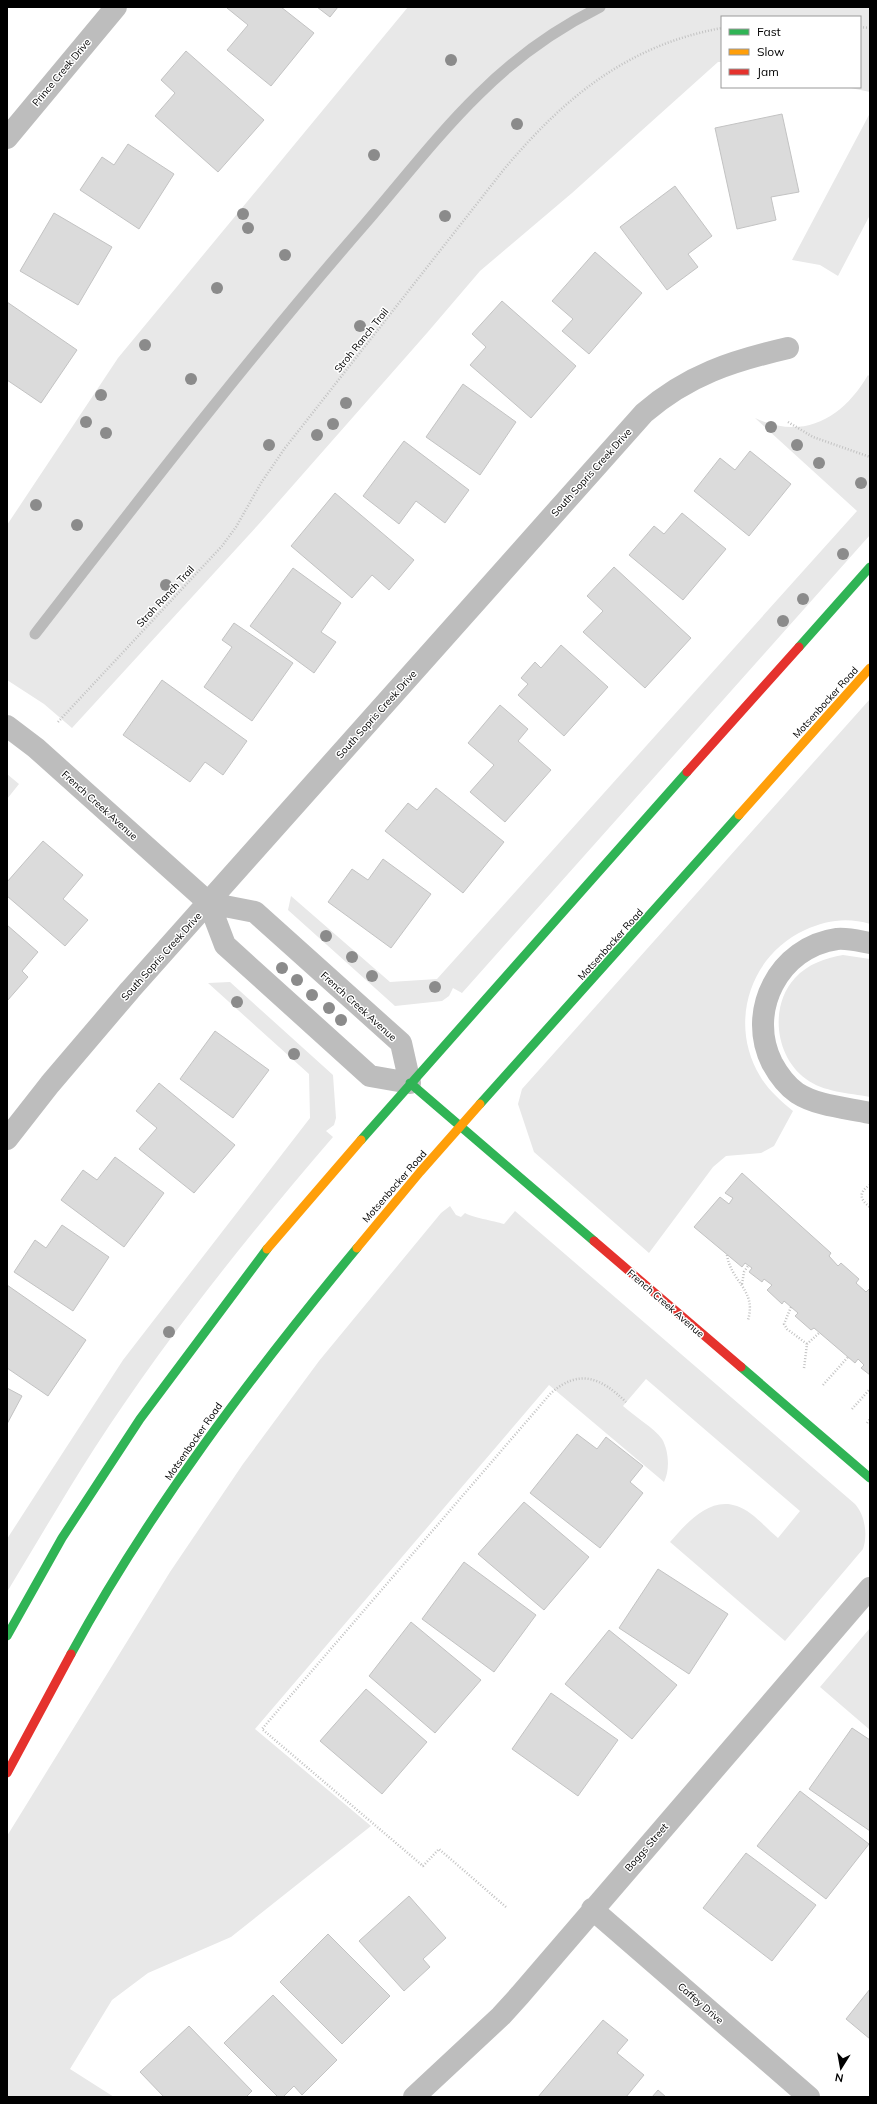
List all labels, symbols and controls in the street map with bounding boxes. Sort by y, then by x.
legend [721,16,861,88]
text: Fast [757,24,781,39]
street label: Prince Creek Drive [29,36,93,109]
text: Slow [757,44,785,59]
text: Jam [757,64,779,79]
street label: Stroh Ranch Trail [331,305,391,375]
street label: South Sopris Creek Drive [548,425,634,519]
street label: Stroh Ranch Trail [134,563,197,630]
street label: Motsenbocker Road [790,664,861,741]
street label: South Sopris Creek Drive [333,667,419,761]
street label: French Creek Avenue [59,768,140,843]
street label: Motsenbocker Road [575,906,646,983]
street label: South Sopris Creek Drive [118,909,204,1003]
street label: French Creek Avenue [318,969,399,1044]
street label: Motsenbocker Road [359,1147,429,1225]
street label: French Creek Avenue [625,1266,707,1340]
street label: Motsenbocker Road [162,1400,225,1483]
street label: Boggs Street [622,1820,671,1874]
street label: Caffey Drive [675,1980,726,2027]
north arrow [821,2048,861,2088]
text: N [834,2070,845,2085]

